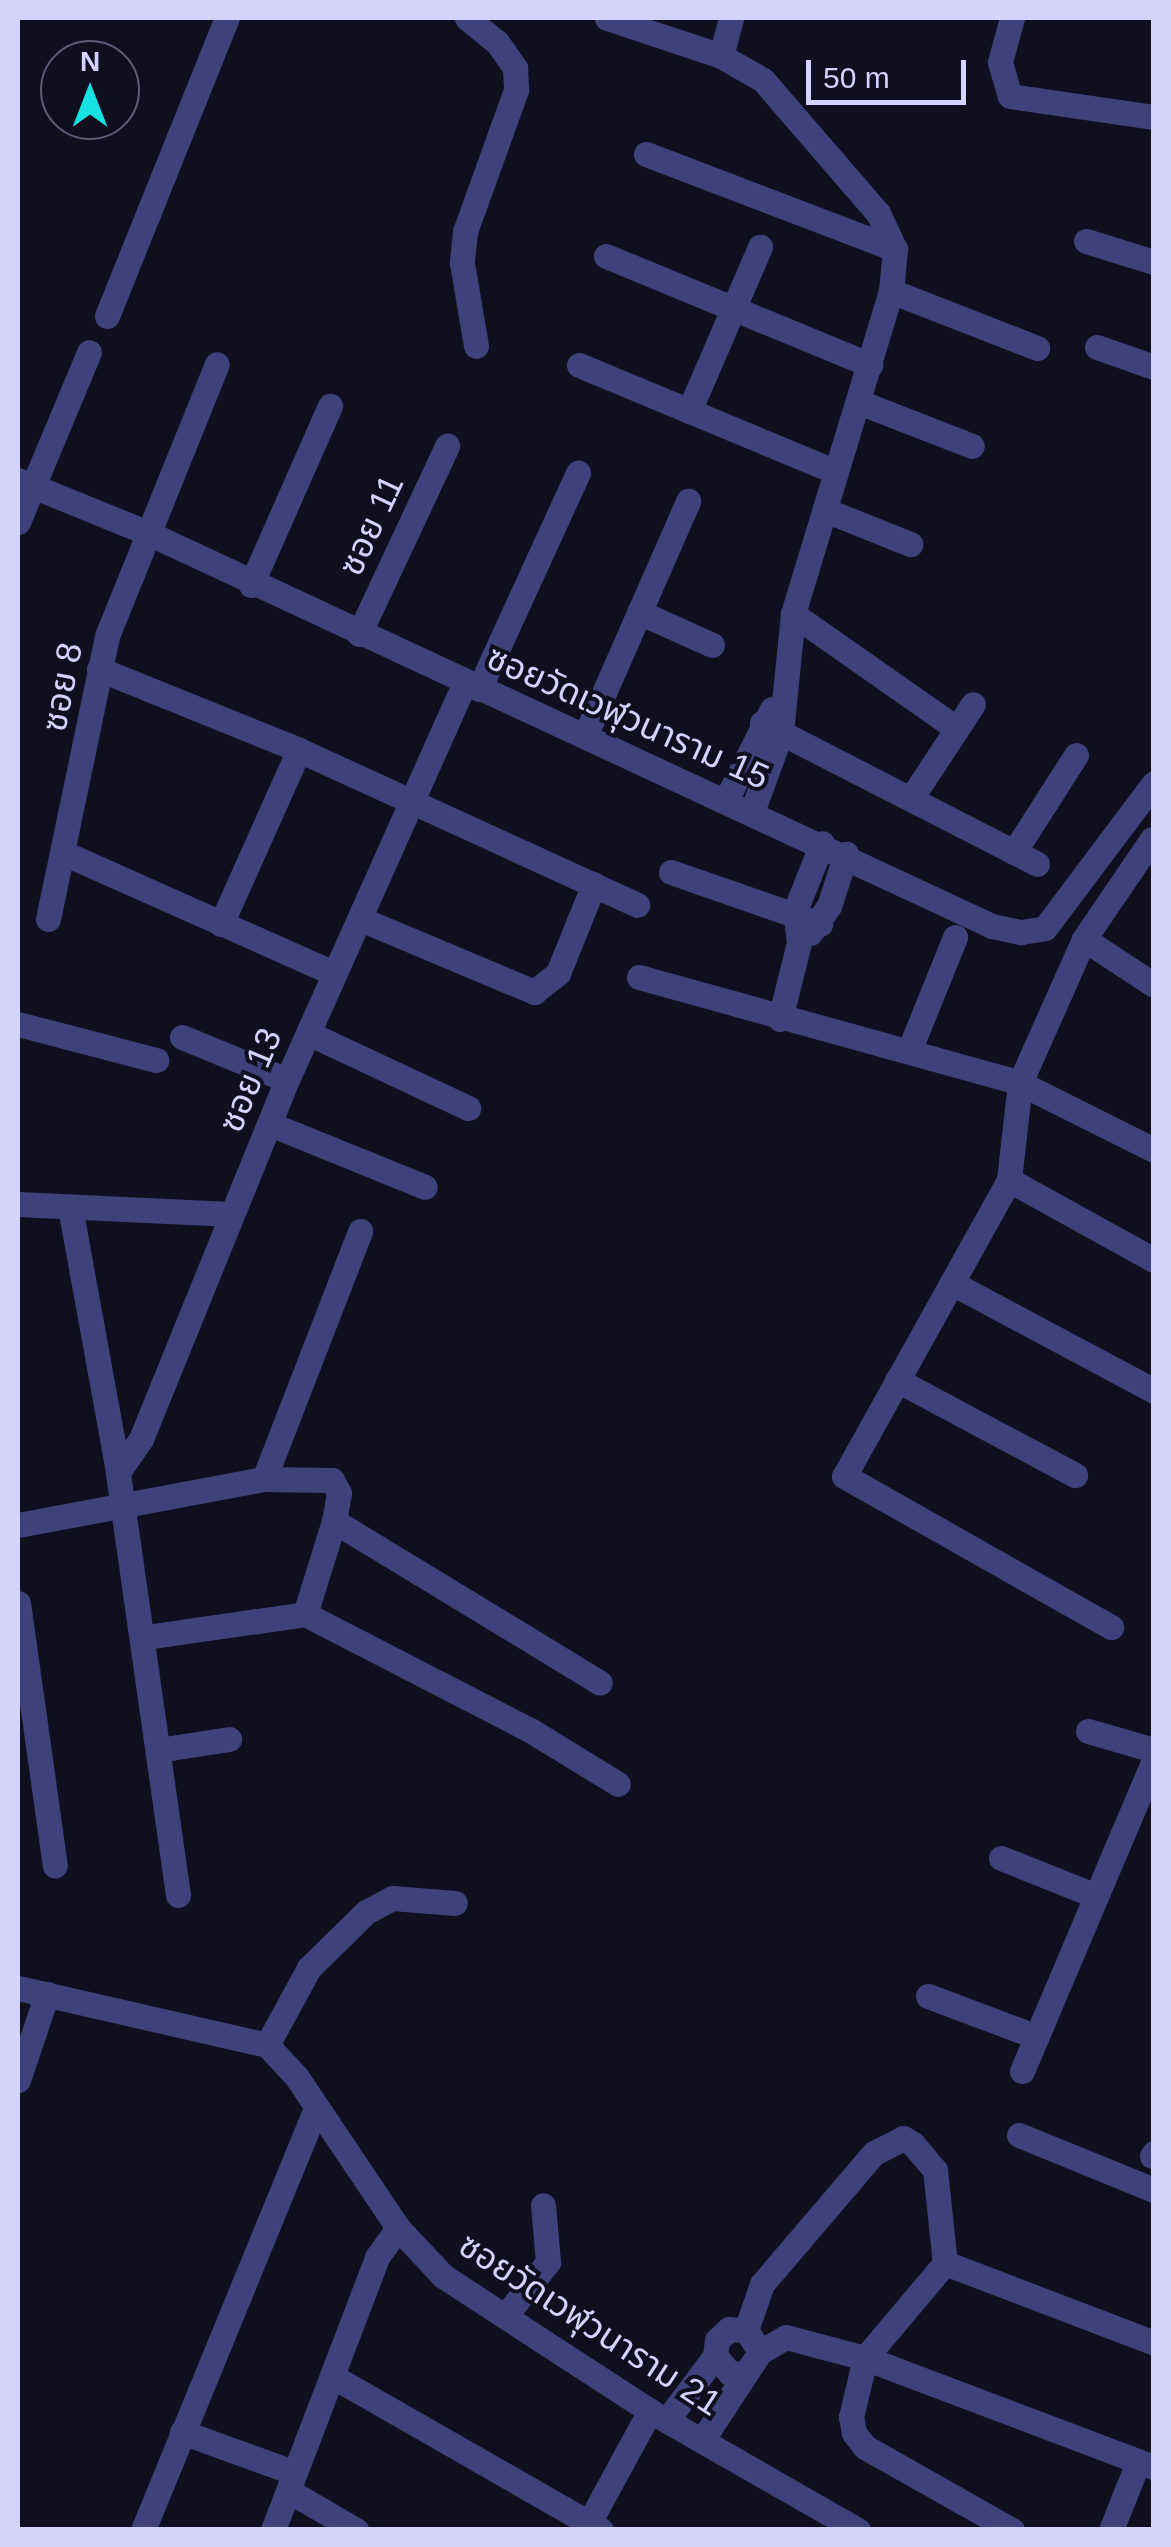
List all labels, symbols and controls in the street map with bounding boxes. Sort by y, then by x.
north arrow [40,40,140,140]
scale bar [811,40,971,102]
text: N [80,46,100,77]
text: 50 m [823,61,890,94]
street label: ซอย 11 [329,468,413,582]
street label: ซอยวัดเวฬุวนาราม 15 [481,636,775,798]
street label: ซอย 8 [33,639,91,735]
street label: ซอย 13 [209,1022,291,1138]
street label: ซอยวัดเวฬุวนาราม 21 [451,2224,729,2424]

